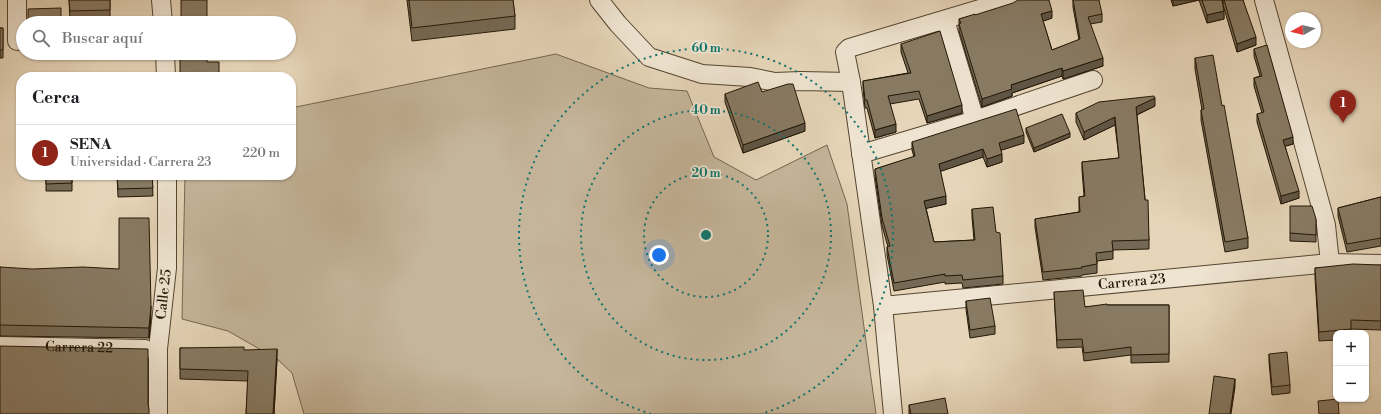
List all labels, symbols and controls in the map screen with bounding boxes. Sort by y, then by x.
north arrow [1285,12,1321,48]
search box [16,16,296,60]
icon: search [30,27,52,49]
text: Buscar aquí [62,29,143,48]
text: 60 m [691,41,721,56]
text: Cerca [32,87,80,109]
pin: 1 [1330,90,1356,123]
text: 40 m [691,103,721,118]
text: SENA [70,135,111,154]
text: 1 [42,145,48,161]
text: 220 m [242,145,280,161]
text: Universidad · Carrera 23 [70,154,211,170]
text: 20 m [691,166,721,181]
centre of rings [699,228,713,242]
your location [649,245,669,265]
street label: Calle 25 [152,268,176,321]
street label: Carrera 23 [1097,270,1167,294]
map controls [1333,330,1369,402]
button: + [1333,330,1369,366]
street label: Carrera 22 [45,338,113,357]
button: − [1333,366,1369,402]

